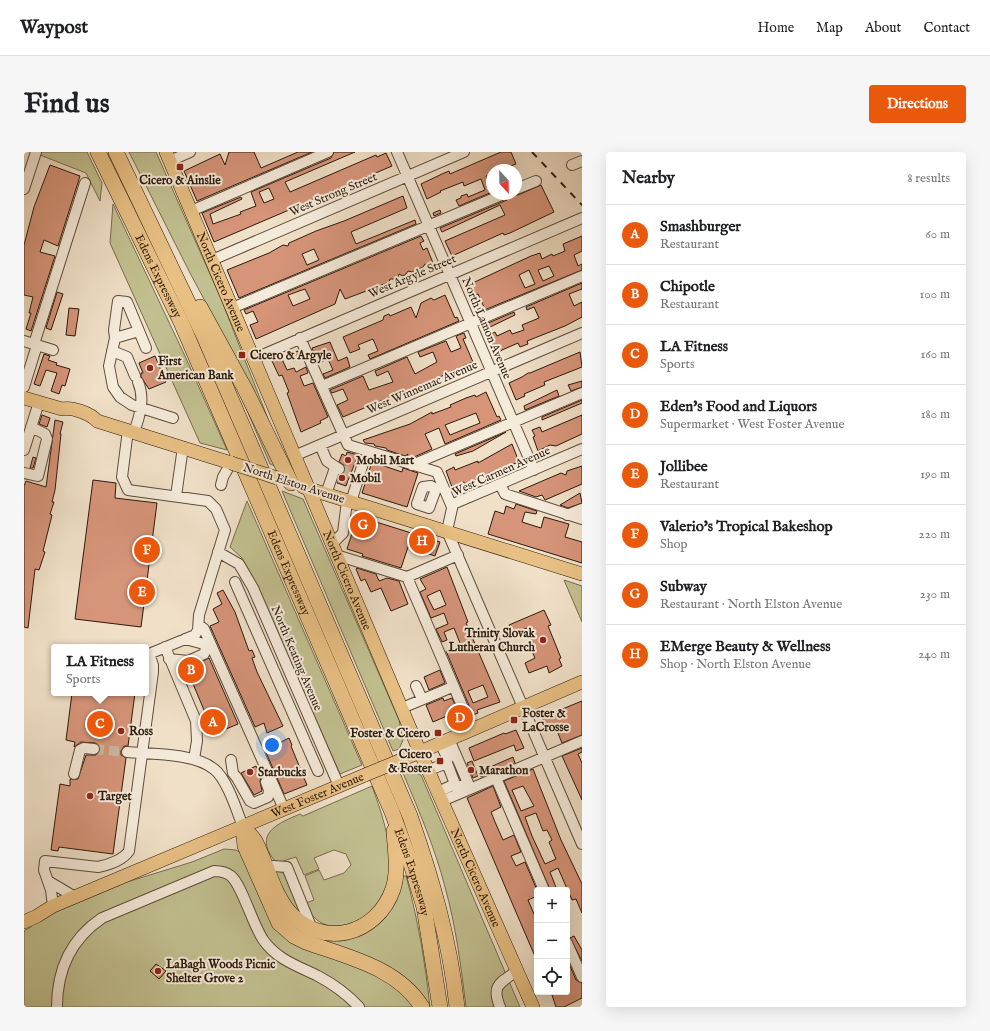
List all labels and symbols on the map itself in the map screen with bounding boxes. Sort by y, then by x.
marker: Cicero & Ainslie [175,162,185,172]
north arrow [486,164,522,200]
street label: West Strong Street [287,169,379,220]
place label: Cicero & Ainslie [139,173,221,188]
street label: North Cicero Avenue [193,230,248,335]
street label: Edens Expressway [131,232,185,321]
street label: West Argyle Street [366,251,458,302]
street label: North Lamon Avenue [458,275,515,382]
place label: Cicero & Argyle [250,348,332,364]
marker: Cicero & Argyle [237,350,247,360]
place label: First American Bank [157,354,234,383]
street label: West Winnemac Avenue [364,357,480,418]
marker: First American Bank [145,363,155,373]
street label: West Carmen Avenue [450,443,553,500]
place label: Mobil Mart [356,453,415,468]
marker: Mobil Mart [343,455,353,465]
street label: North Elston Avenue [241,460,347,507]
place label: Mobil [350,471,381,486]
marker: Mobil [337,473,347,483]
pin: G [350,510,376,540]
pin: H [409,526,435,556]
street label: Edens Expressway [263,528,313,618]
street label: North Cicero Avenue [319,528,375,633]
pin: F [134,535,160,565]
pin: E [129,577,155,607]
street label: North Keating Avenue [268,603,326,714]
place label: Trinity Slovak Lutheran Church [448,626,536,655]
marker: Trinity Slovak Lutheran Church [538,635,548,645]
pin: B [178,655,204,685]
pin: D [447,703,473,733]
place label: Foster & LaCrosse [521,706,570,735]
pin: A [200,707,226,737]
pin: C [87,709,113,739]
marker: Foster & LaCrosse [509,715,519,725]
place label: Ross [129,724,154,739]
marker: Ross [116,726,126,736]
place label: Foster & Cicero [350,726,431,741]
marker: Foster & Cicero [433,728,443,738]
your location [262,735,282,755]
place label: Cicero & Foster [388,747,433,776]
marker: Cicero & Foster [435,756,445,766]
place label: Marathon [479,763,529,778]
place label: Starbucks [258,765,307,780]
marker: Marathon [466,765,476,775]
marker: Starbucks [245,767,255,777]
street label: West Foster Avenue [269,769,367,821]
place label: Target [97,789,132,805]
marker: Target [85,791,95,801]
street label: Edens Expressway [391,826,432,917]
street label: North Cicero Avenue [447,826,504,930]
place label: LaBagh Woods Picnic Shelter Grove 2 [165,957,276,986]
marker: LaBagh Woods Picnic Shelter Grove 2 [153,966,163,976]

